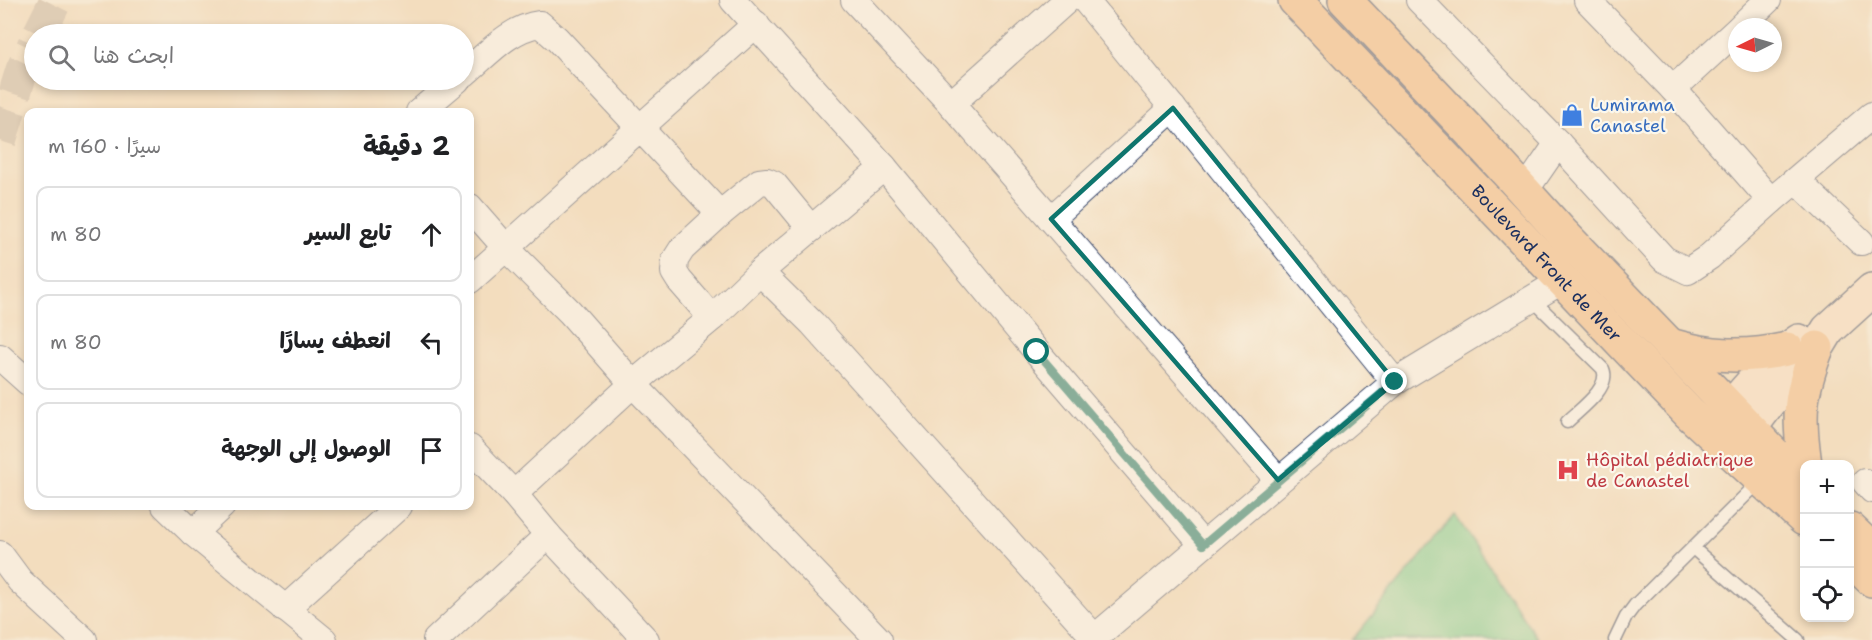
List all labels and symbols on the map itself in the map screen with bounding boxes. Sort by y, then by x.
north arrow [1728,18,1782,72]
place label: Lumirama Canastel [1590,93,1675,138]
shop icon: Lumirama Canastel [1559,102,1585,128]
street label: Boulevard Front de Mer [1466,180,1627,347]
route start [1023,338,1049,364]
route end [1381,368,1407,394]
place label: Hôpital pédiatrique de Canastel [1586,448,1754,493]
hospital icon: Hôpital pédiatrique de Canastel [1555,457,1581,483]

